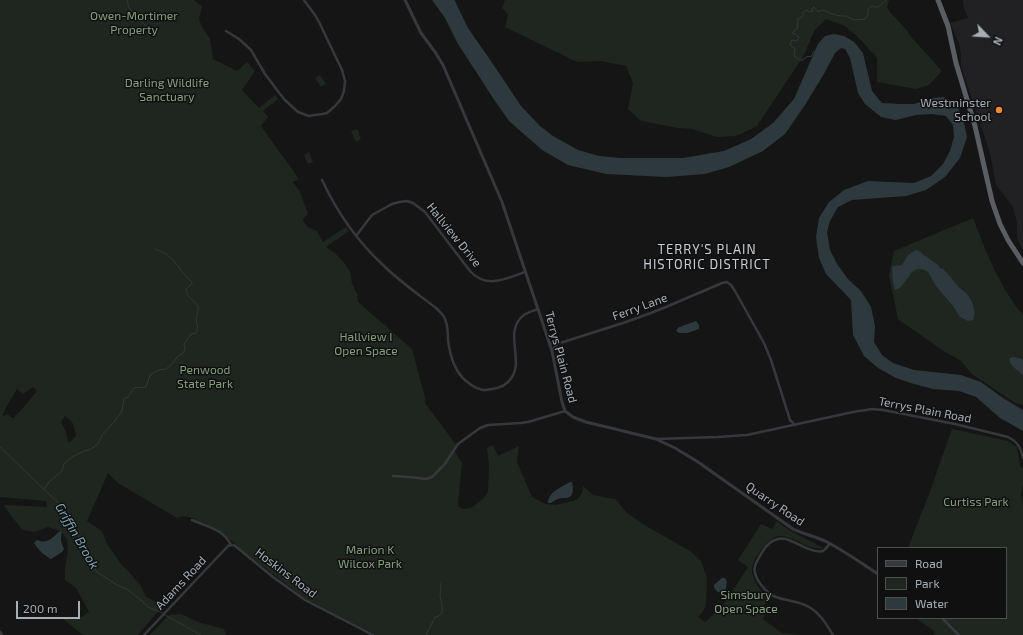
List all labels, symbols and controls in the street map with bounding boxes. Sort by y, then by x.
park label: Owen-Mortimer Property [90,9,178,37]
north arrow [967,16,1007,56]
text: N [991,35,1006,48]
park label: Darling Wildlife Sanctuary [125,76,209,104]
place label: Westminster School [920,96,991,124]
marker: Westminster School [994,105,1004,115]
street label: Hallview Drive [424,200,484,270]
district label: TERRY'S PLAIN HISTORIC DISTRICT [643,242,771,273]
street label: Ferry Lane [611,290,669,324]
street label: Terrys Plain Road [542,310,580,404]
park label: Hallview I Open Space [334,330,398,358]
park label: Penwood State Park [177,363,233,391]
street label: Terrys Plain Road [877,394,973,426]
street label: Quarry Road [743,479,807,529]
park label: Curtiss Park [943,495,1009,509]
water label: Griffin Brook [52,500,102,572]
park label: Marion K Wilcox Park [338,543,402,571]
street label: Hoskins Road [252,545,320,601]
legend [877,547,1007,619]
street label: Adams Road [153,553,209,613]
text: Road [915,556,943,570]
text: Park [915,576,940,590]
park label: Simsbury Open Space [714,588,778,616]
scale bar [18,593,82,619]
text: Water [915,596,949,610]
text: 200 m [23,601,57,615]

